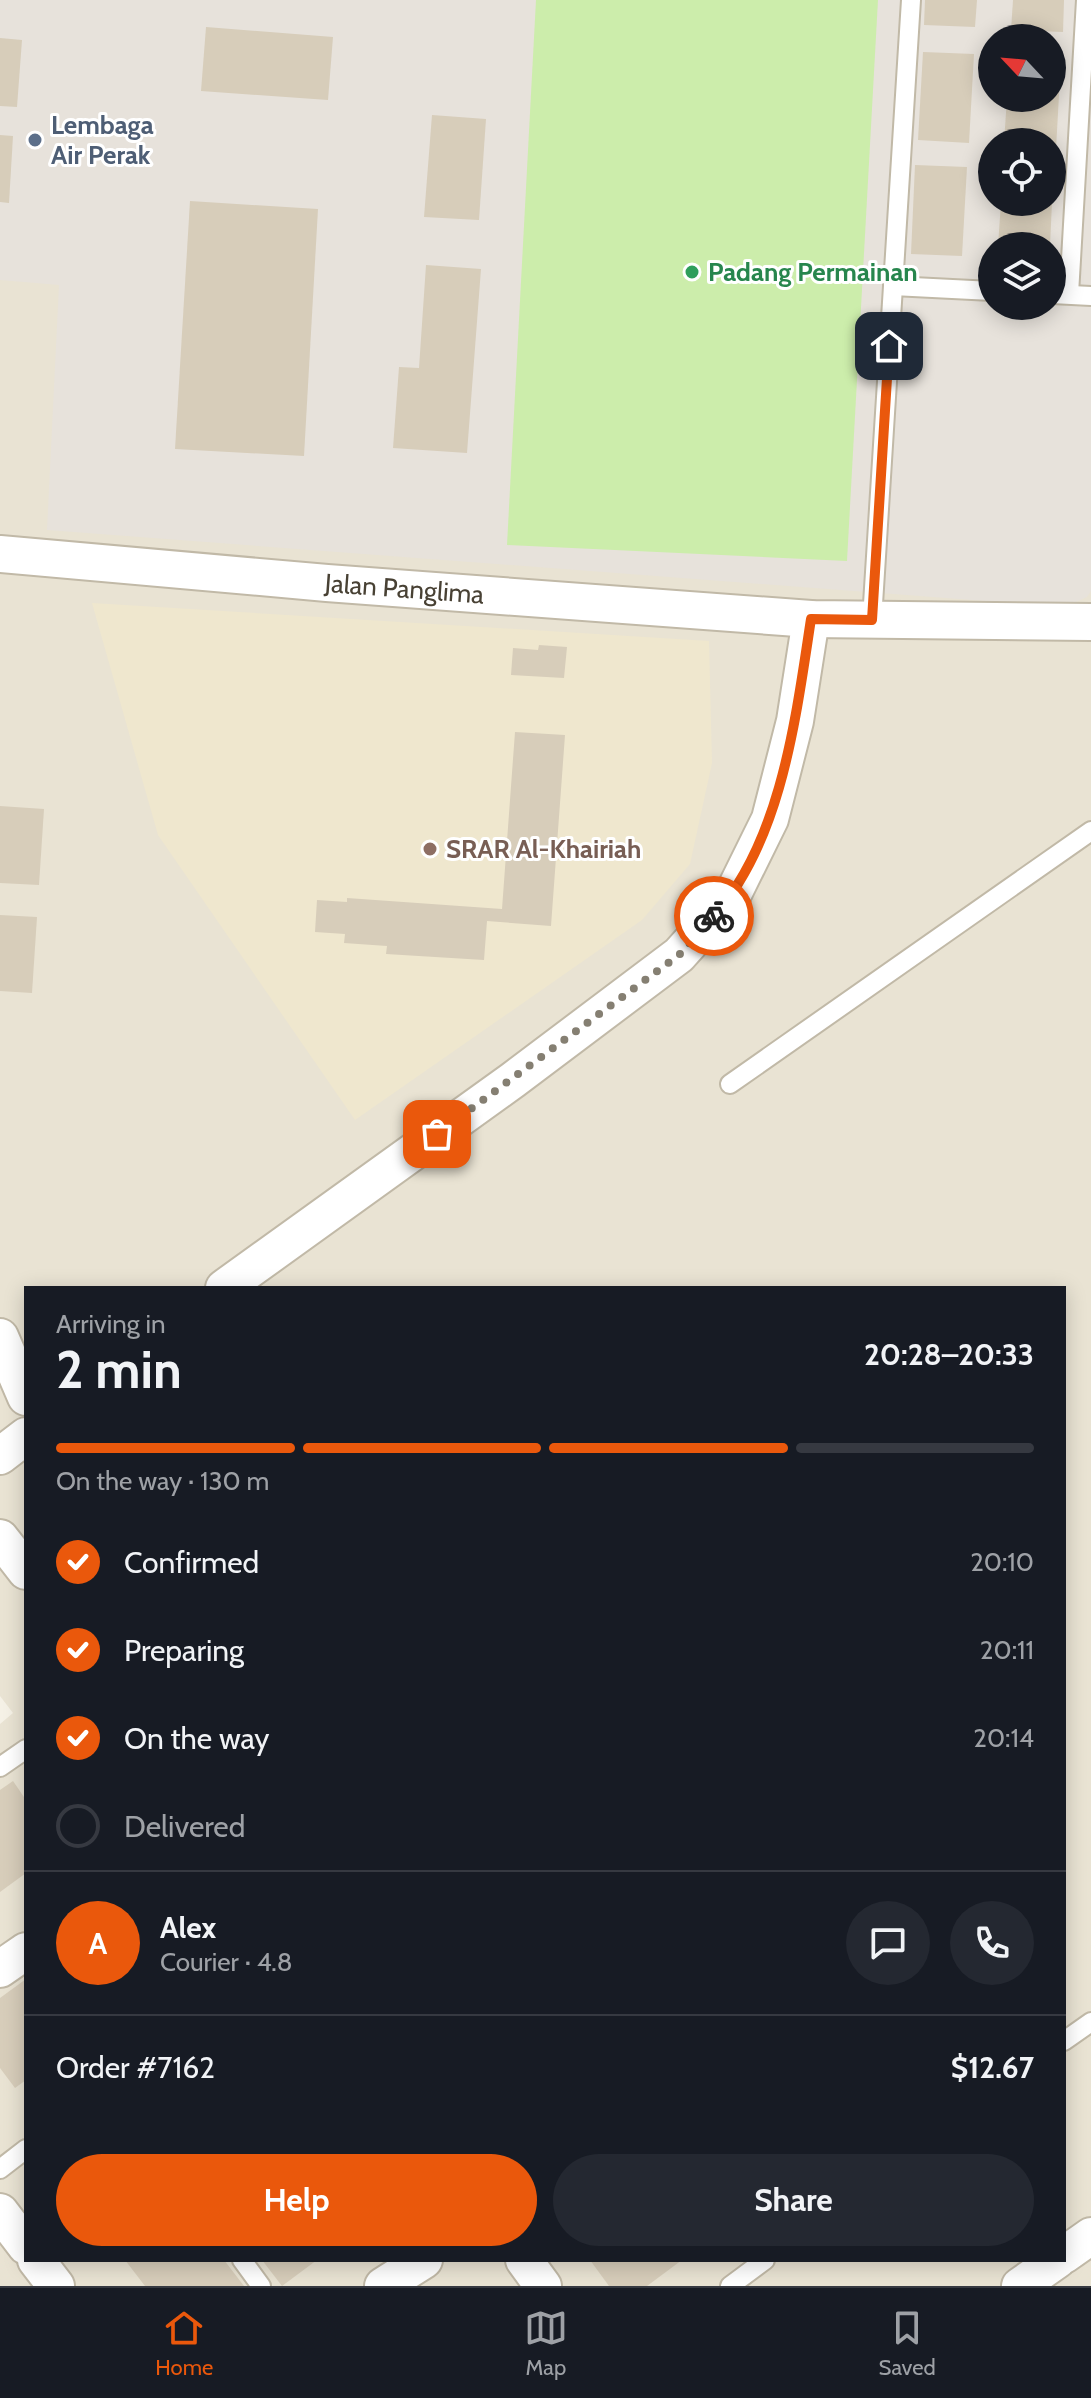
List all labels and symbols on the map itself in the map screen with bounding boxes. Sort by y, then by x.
north arrow [978,24,1066,112]
place label: Lembaga Air Perak [51,109,154,171]
marker: Lembaga Air Perak [26,131,44,149]
place label: Padang Permainan [708,256,918,288]
marker: Padang Permainan [683,263,701,281]
pin [855,312,923,380]
street label: Jalan Panglima [323,567,486,611]
place label: SRAR Al-Khairiah [446,833,641,865]
marker: SRAR Al-Khairiah [421,840,439,858]
courier [674,876,754,956]
pin [403,1100,471,1168]

